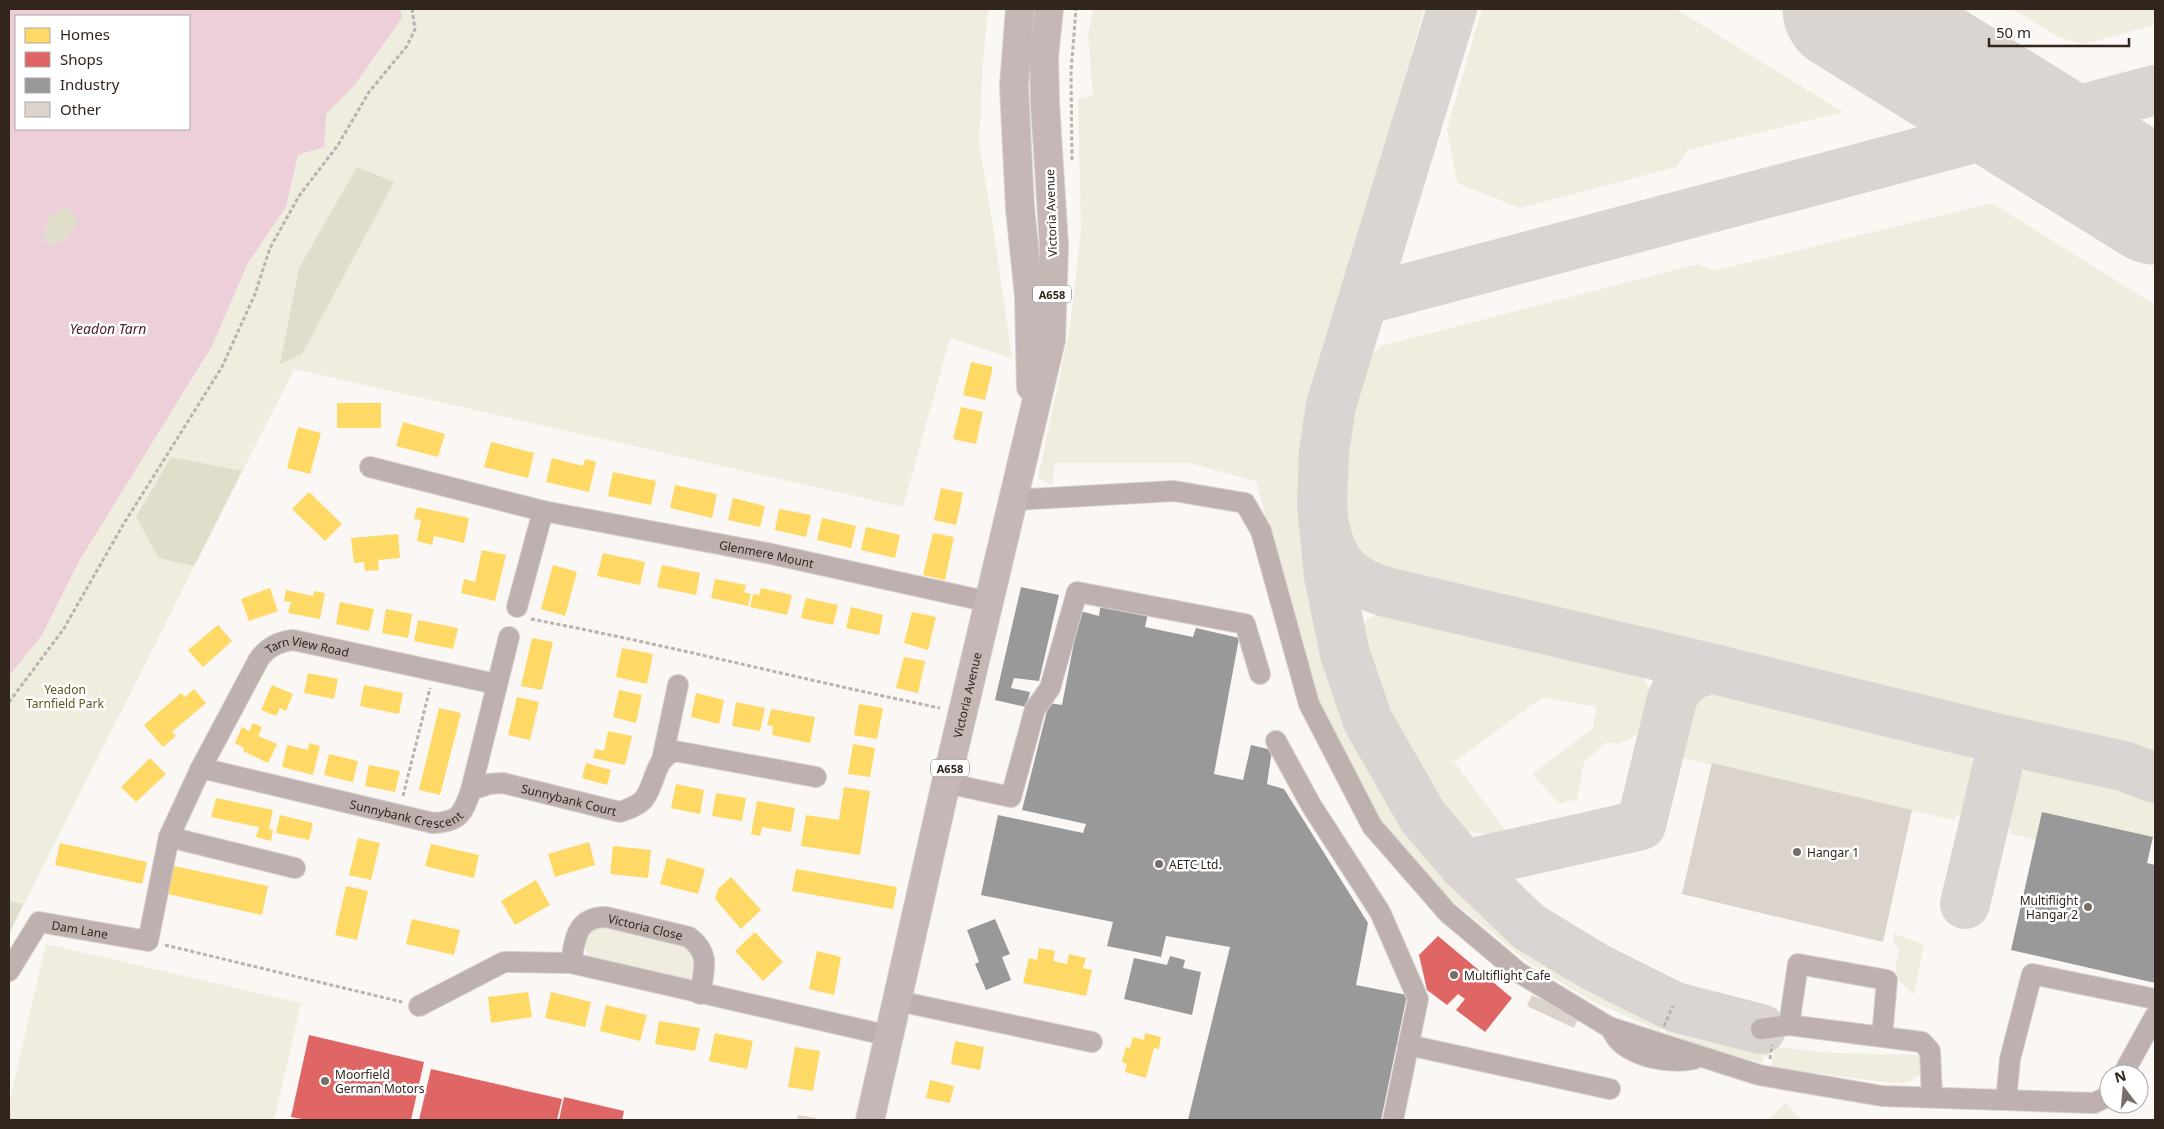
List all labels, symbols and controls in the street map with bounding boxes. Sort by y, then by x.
legend [15,15,190,130]
scale bar [1989,15,2129,47]
text: 50 m [1996,22,2031,42]
text: Homes [60,24,110,44]
text: Shops [60,49,103,69]
text: Industry [60,74,120,94]
text: Other [60,99,101,119]
street label: Victoria Avenue [1041,169,1061,257]
road number: A658 [1033,286,1071,302]
water label: Yeadon Tarn [70,319,146,338]
street label: Glenmere Mount [718,536,816,572]
street label: Tarn View Road [261,631,351,660]
street label: Victoria Avenue [948,650,985,740]
park label: Yeadon Tarnfield Park [26,681,104,712]
road number: A658 [931,760,969,776]
street label: Sunnybank Court [520,779,619,820]
street label: Sunnybank Crescent [348,795,467,832]
place label: Hangar 1 [1807,844,1859,861]
marker: Hangar 1 [1791,846,1803,858]
place label: AETC Ltd. [1169,856,1222,873]
marker: AETC Ltd. [1153,858,1165,870]
place label: Multiflight Hangar 2 [2020,892,2079,923]
marker: Multiflight Hangar 2 [2082,901,2094,913]
street label: Victoria Close [606,909,685,944]
street label: Dam Lane [50,916,110,942]
place label: Multiflight Cafe [1464,967,1551,984]
marker: Multiflight Cafe [1448,969,1460,981]
north arrow [2099,1064,2149,1114]
text: N [2112,1065,2128,1087]
place label: Moorfield German Motors [335,1066,425,1097]
marker: Moorfield German Motors [319,1075,331,1087]

